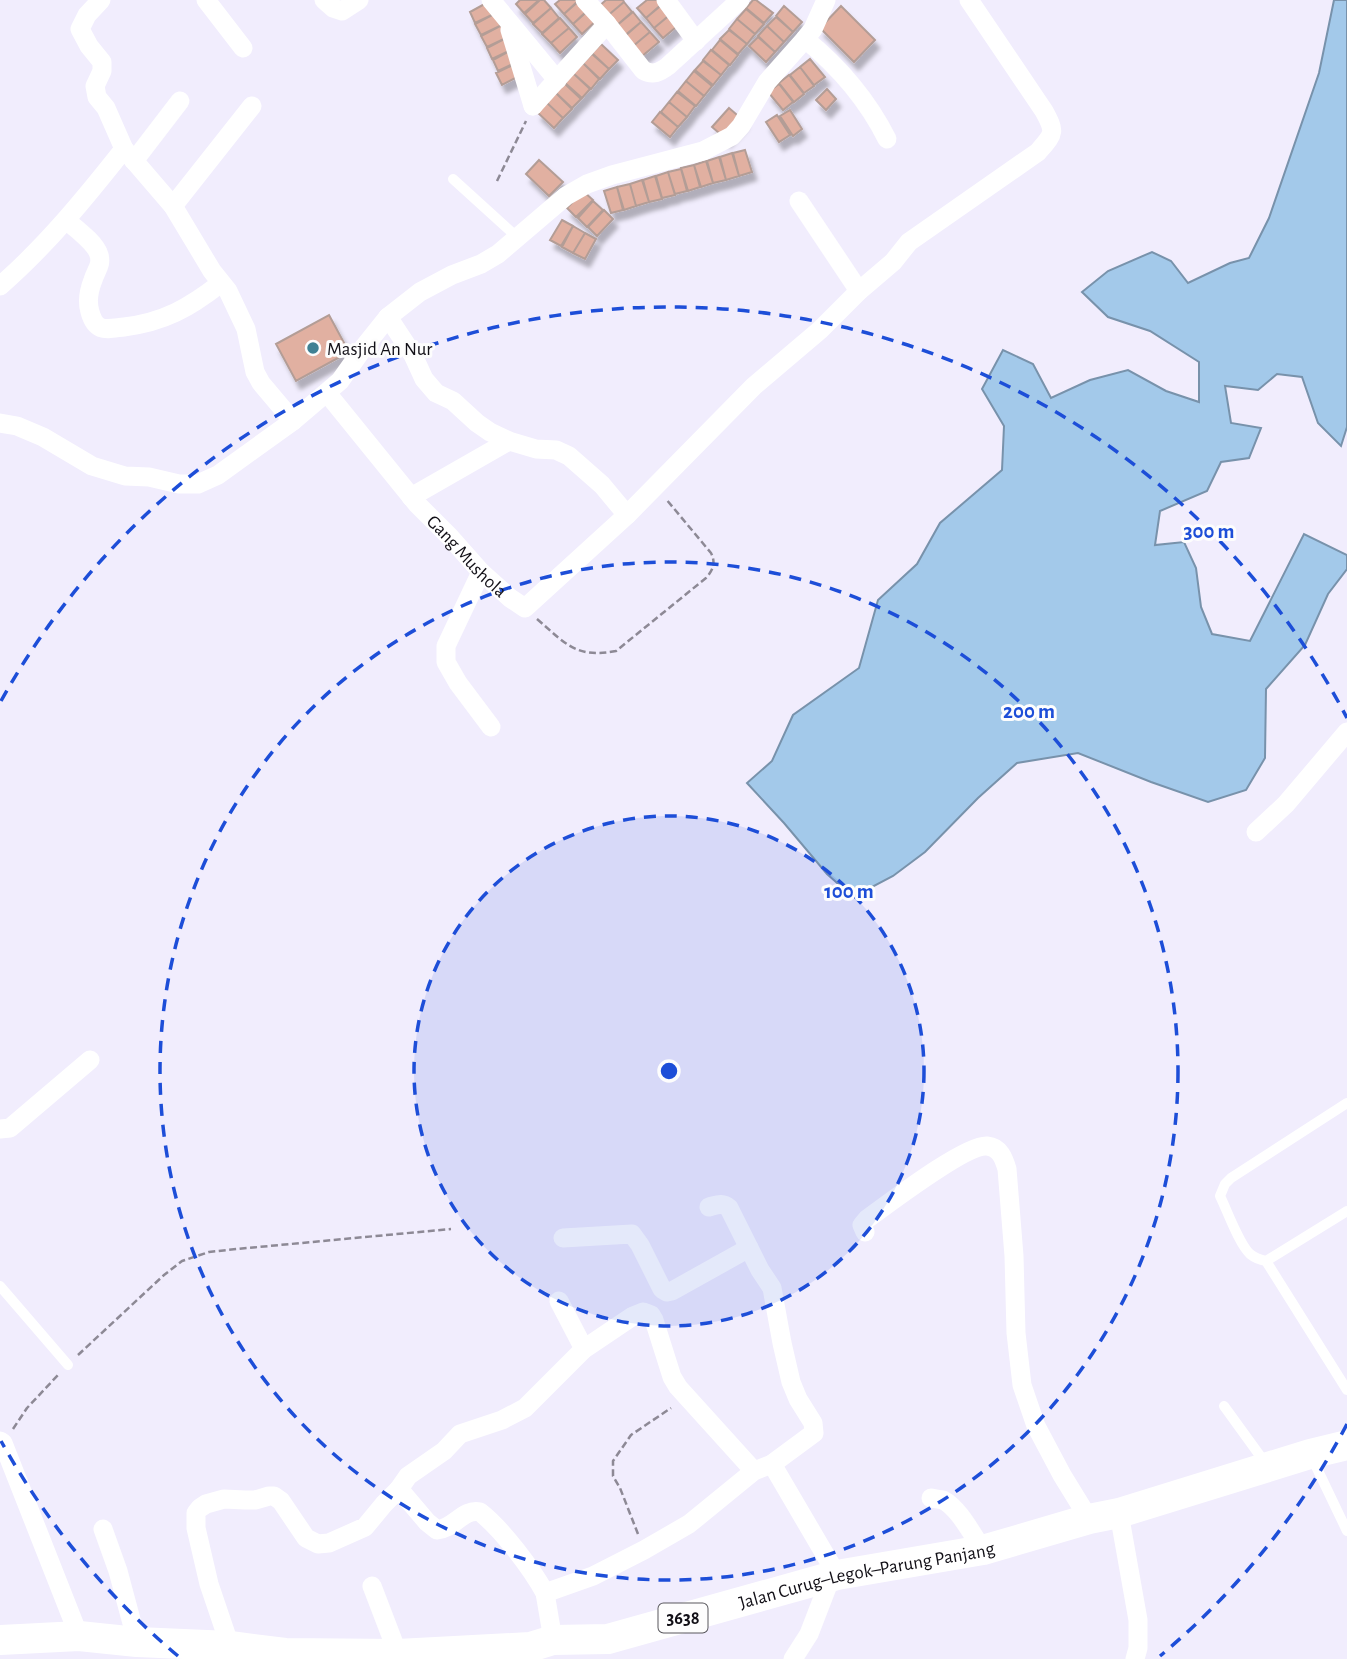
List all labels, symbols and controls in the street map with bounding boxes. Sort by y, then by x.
marker: Masjid An Nur [305,340,321,356]
place label: Masjid An Nur [327,340,432,359]
street label: Gang Mushola [423,512,510,602]
text: 300 m [1183,521,1235,542]
text: 200 m [1003,701,1055,722]
text: 100 m [824,881,874,902]
centre of rings [657,1059,681,1083]
street label: Jalan Curug–Legok–Parung Panjang [737,1539,998,1613]
road number: 3638 [658,1604,708,1632]

